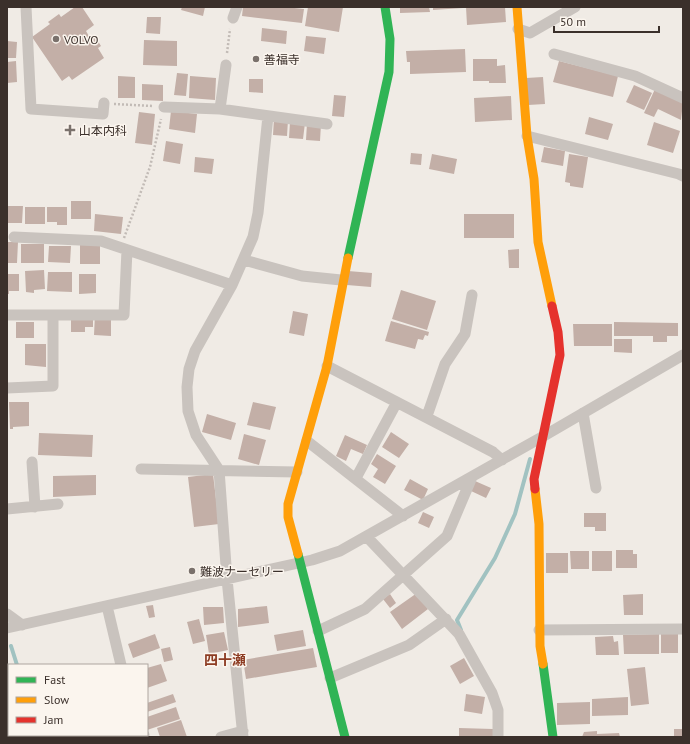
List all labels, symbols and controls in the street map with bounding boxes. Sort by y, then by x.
scale bar [554,8,659,34]
text: 50 m [560,14,586,29]
place label: VOLVO [63,32,98,47]
marker: VOLVO [51,34,61,44]
place label: 善福寺 [264,52,300,67]
marker: 善福寺 [251,54,261,64]
place label: 山本内科 [79,123,127,138]
marker: 山本内科 [64,124,76,136]
place label: 難波ナーセリー [200,564,284,579]
marker: 難波ナーセリー [187,566,197,576]
district label: 四十瀬 [204,651,246,669]
legend [8,664,148,736]
text: Fast [44,672,65,687]
text: Slow [44,692,69,707]
text: Jam [43,712,63,727]

